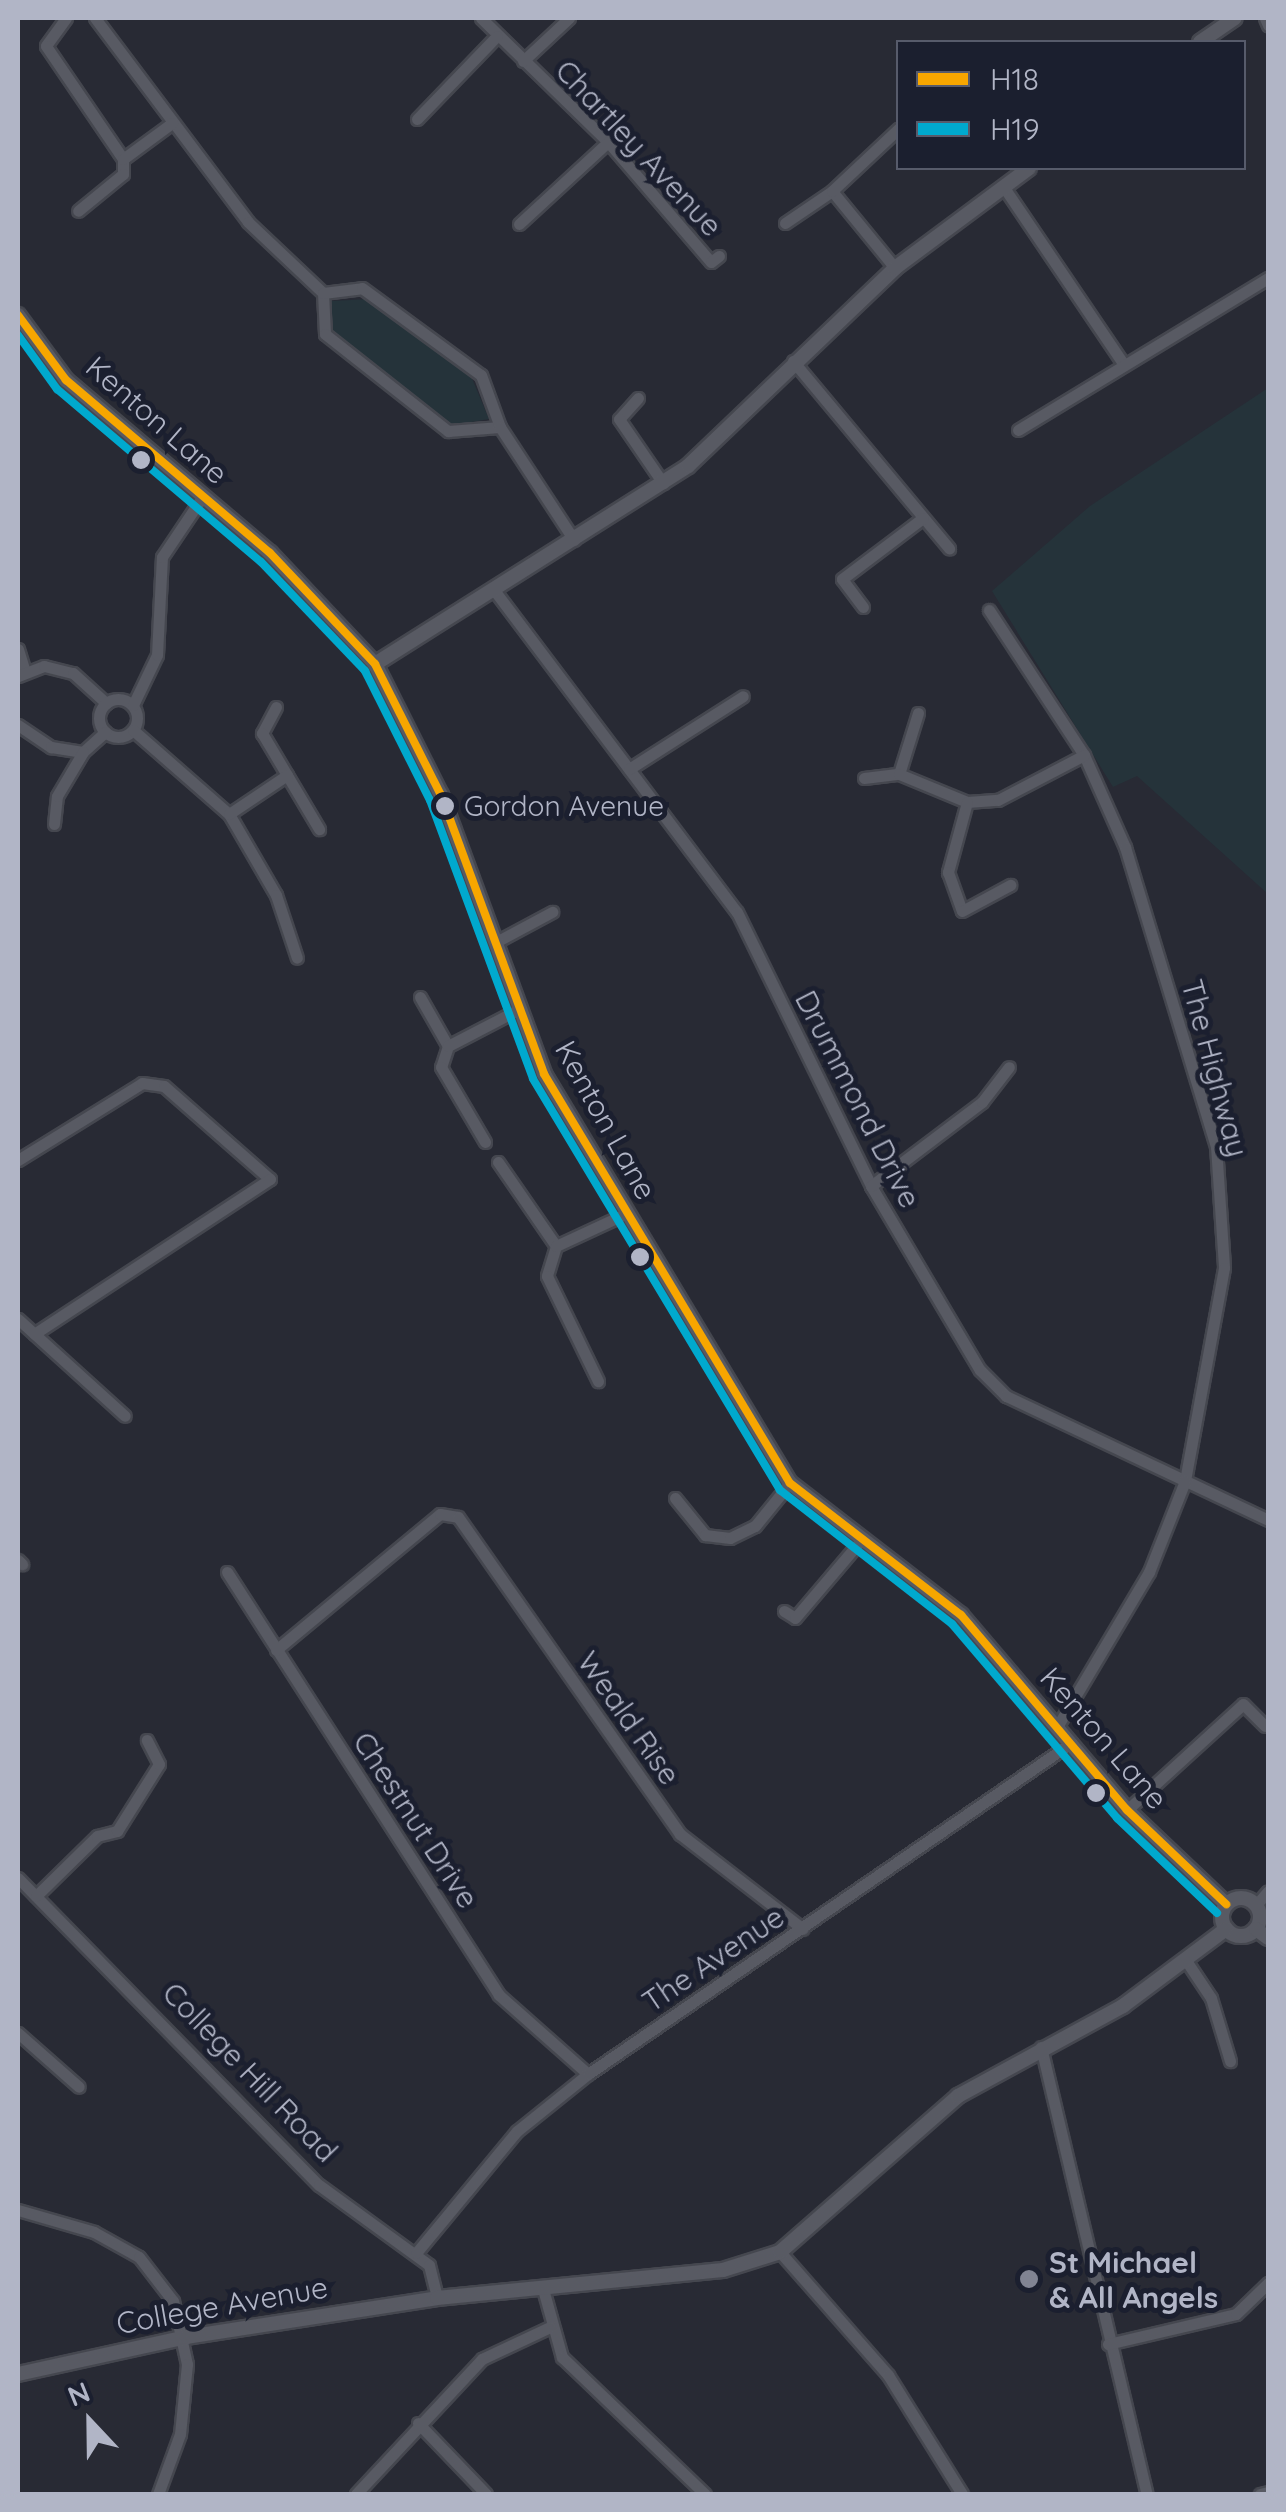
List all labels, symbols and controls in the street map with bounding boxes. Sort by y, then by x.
legend [896,40,1246,170]
street label: Chartley Avenue [548,52,730,244]
text: H18 [990,60,1039,98]
text: H19 [990,110,1039,148]
street label: Kenton Lane [79,349,235,491]
unlabelled marker [131,450,151,470]
place label: Gordon Avenue [464,789,664,823]
marker: Gordon Avenue [435,796,455,816]
street label: The Highway [1174,975,1256,1161]
street label: Drummond Drive [788,984,928,1214]
street label: Kenton Lane [548,1034,664,1206]
unlabelled marker [630,1247,650,1267]
street label: Weald Rise [570,1644,688,1792]
street label: Kenton Lane [1033,1660,1175,1816]
street label: Chestnut Drive [346,1725,486,1915]
unlabelled marker [1086,1783,1106,1803]
street label: The Avenue [635,1899,791,2019]
street label: College Hill Road [155,1975,345,2169]
place label: St Michael & All Angels [1049,2244,1218,2314]
marker: St Michael & All Angels [1018,2268,1040,2290]
street label: College Avenue [114,2269,330,2341]
north arrow [40,2372,140,2472]
text: N [62,2374,95,2414]

